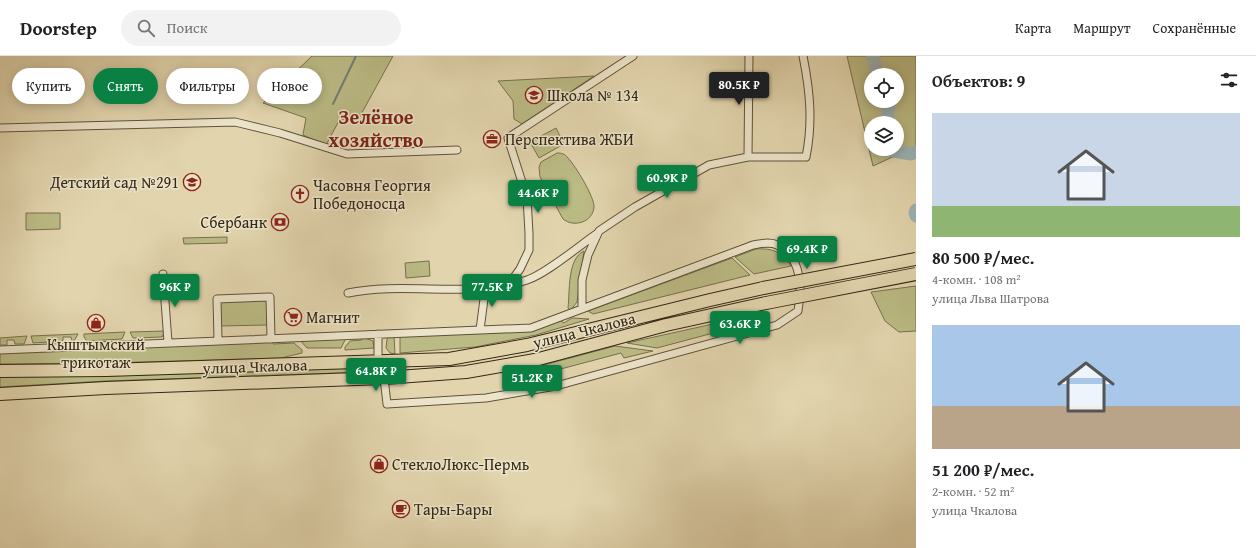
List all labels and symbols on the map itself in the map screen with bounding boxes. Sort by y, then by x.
pin: 80.5K ₽ [702,72,776,106]
place label: Школа № 134 [547,83,639,107]
school or university icon: Школа № 134 [524,85,544,105]
district label: Зелёное хозяйство [328,102,424,154]
place label: Перспектива ЖБИ [505,127,634,151]
office icon: Перспектива ЖБИ [482,129,502,149]
pin: 60.9K ₽ [630,165,704,199]
place label: Детский сад №291 [49,170,179,194]
school or university icon: Детский сад №291 [182,172,202,192]
place label: Часовня Георгия Победоносца [313,173,431,215]
pin: 44.6K ₽ [501,180,575,214]
church icon: Часовня Георгия Победоносца [290,184,310,204]
place label: Сбербанк [201,210,268,234]
bank icon: Сбербанк [270,212,290,232]
pin: 69.4K ₽ [770,236,844,270]
pin: 96K ₽ [147,274,203,308]
pin: 77.5K ₽ [455,274,529,308]
place label: Магнит [306,305,360,329]
street label: улица Чкалова [529,306,638,355]
supermarket icon: Магнит [283,307,303,327]
pin: 63.6K ₽ [703,311,777,345]
shop icon: Кыштымский трикотаж [86,313,106,333]
place label: Кыштымский трикотаж [47,332,145,374]
street label: улица Чкалова [201,352,308,380]
pin: 64.8K ₽ [339,358,413,392]
pin: 51.2K ₽ [495,365,569,399]
place label: СтеклоЛюкс-Пермь [392,452,530,476]
shop icon: СтеклоЛюкс-Пермь [369,454,389,474]
place label: Тары-Бары [414,497,492,521]
cafe icon: Тары-Бары [391,499,411,519]

